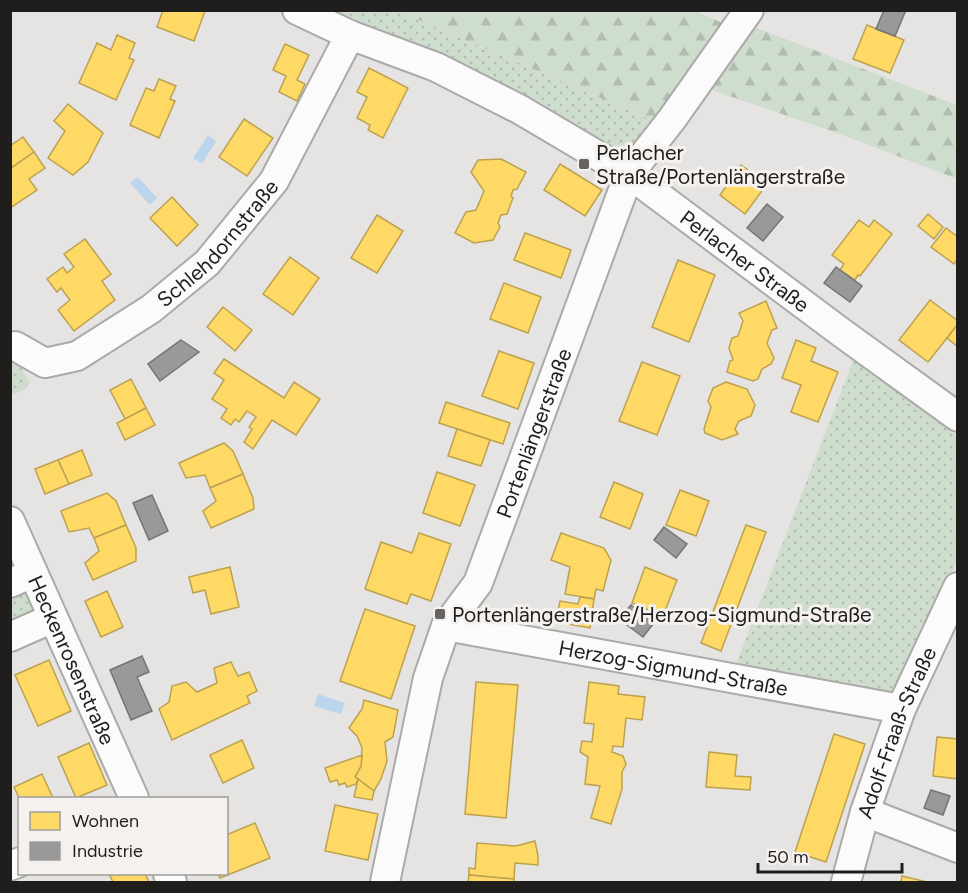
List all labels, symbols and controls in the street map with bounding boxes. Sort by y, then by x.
place label: Perlacher Straße/Portenlängerstraße [596,140,845,189]
marker: Perlacher Straße/Portenlängerstraße [577,157,591,171]
street label: Schlehdornstraße [152,174,283,312]
street label: Perlacher Straße [676,204,815,317]
street label: Portenlängerstraße [491,345,576,521]
street label: Heckenrosenstraße [23,571,121,748]
place label: Portenlängerstraße/Herzog-Sigmund-Straße [452,602,872,627]
marker: Portenlängerstraße/Herzog-Sigmund-Straße [433,607,447,621]
street label: Herzog-Sigmund-Straße [557,634,790,701]
street label: Adolf-Fraaß-Straße [851,643,941,821]
legend [18,797,228,875]
text: Wohnen [72,810,139,832]
scale bar [758,836,902,874]
text: Industrie [72,840,143,862]
text: 50 m [767,846,809,868]

